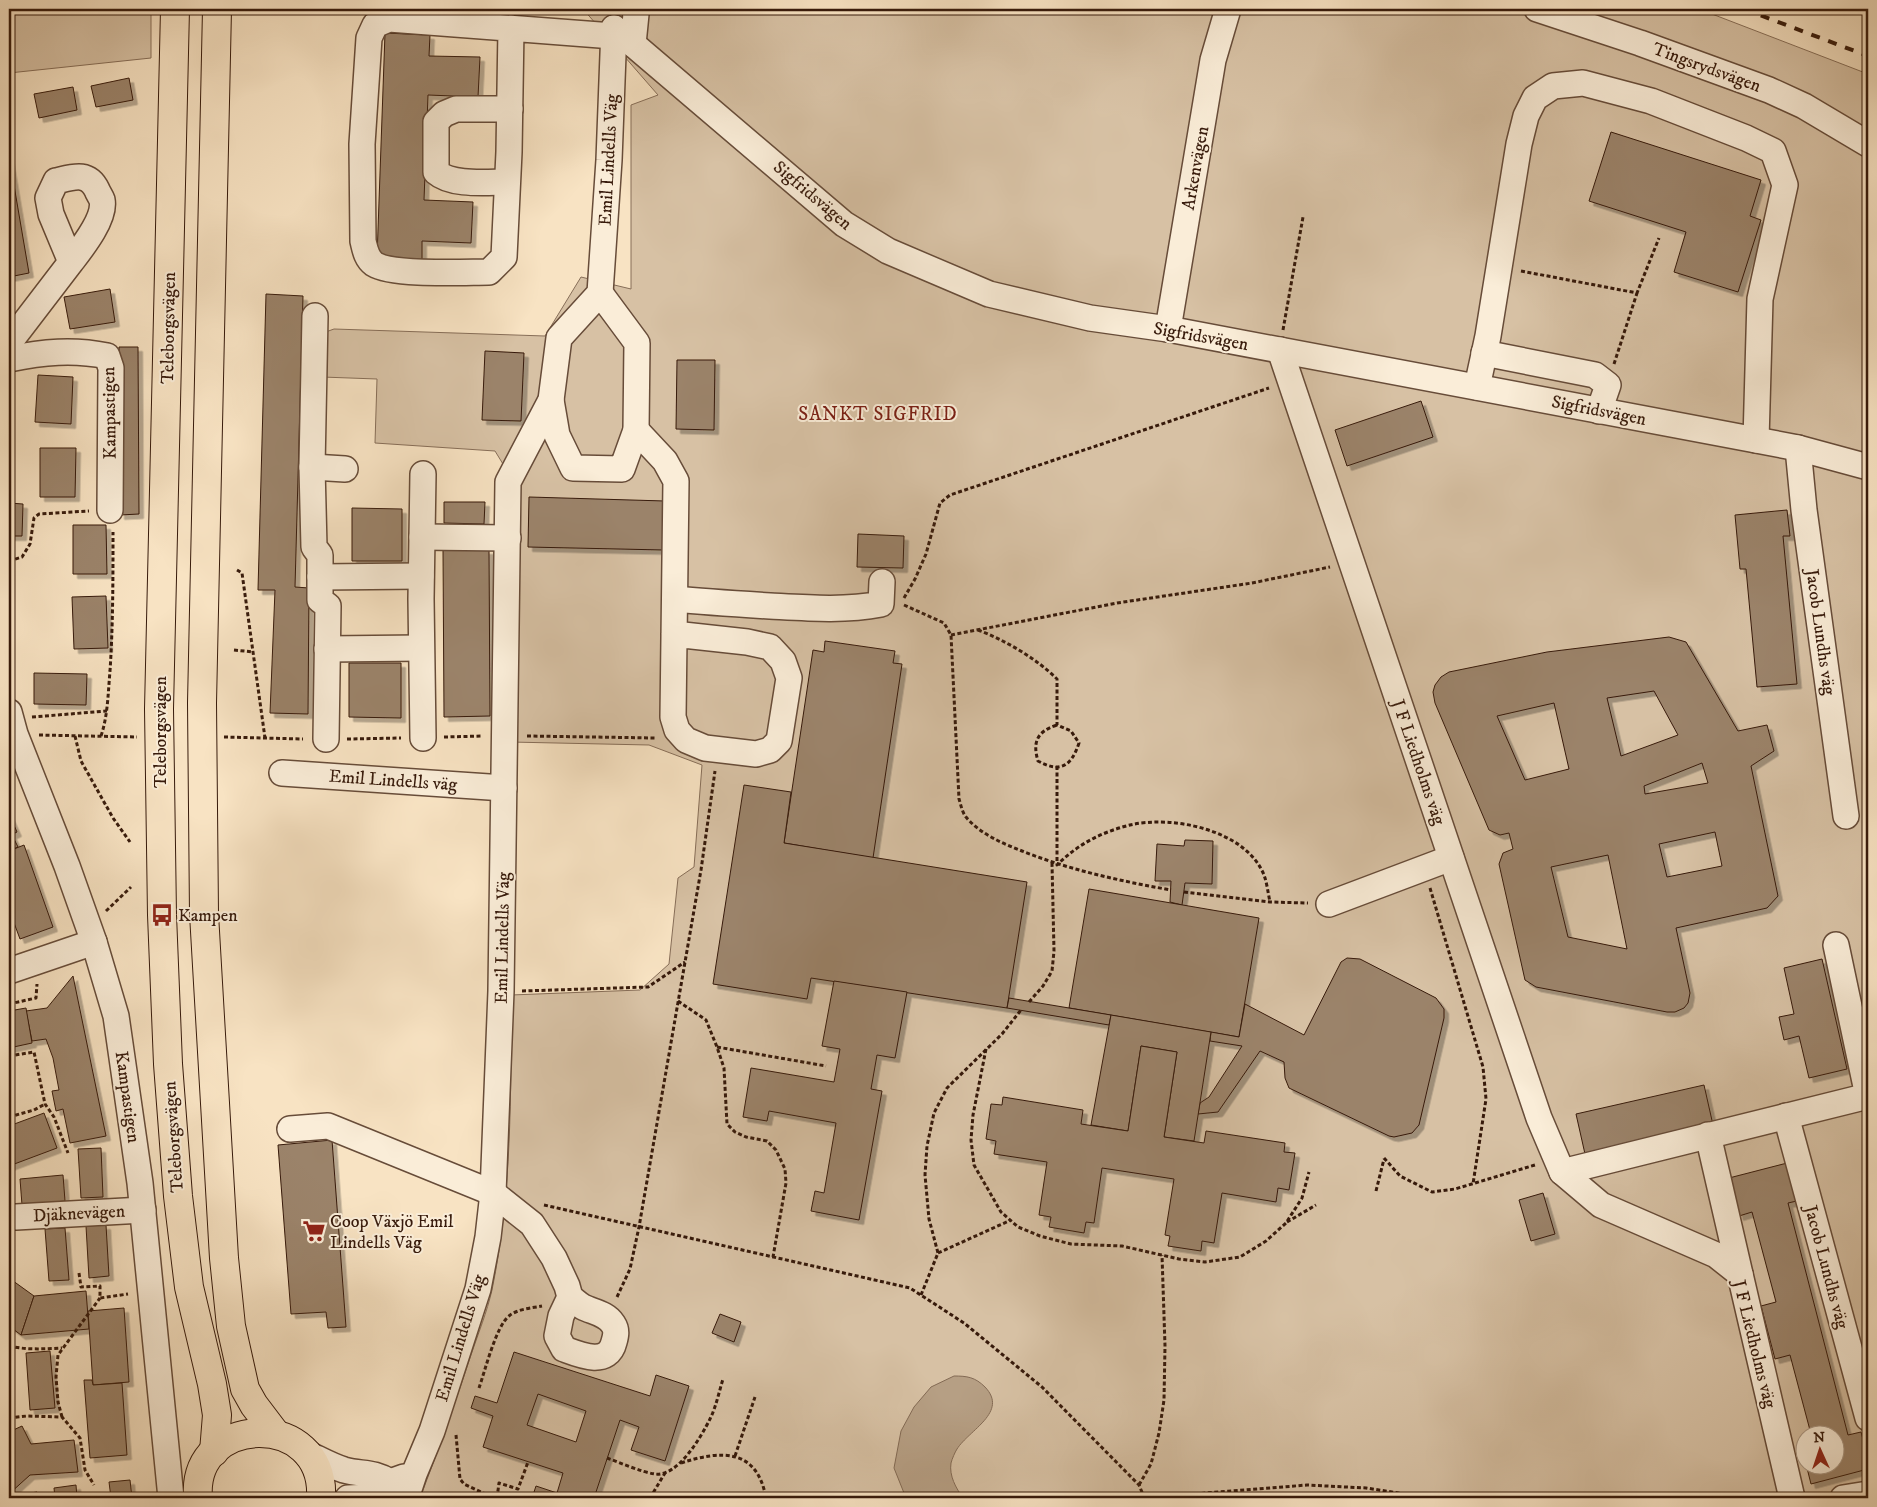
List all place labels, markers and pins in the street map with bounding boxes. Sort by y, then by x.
bus stop icon: Kampen [149,902,175,928]
place label: Kampen [178,905,238,927]
place label: Coop Växjö Emil Lindells Väg [330,1211,454,1254]
supermarket icon: Coop Växjö Emil Lindells Väg [301,1218,327,1244]

